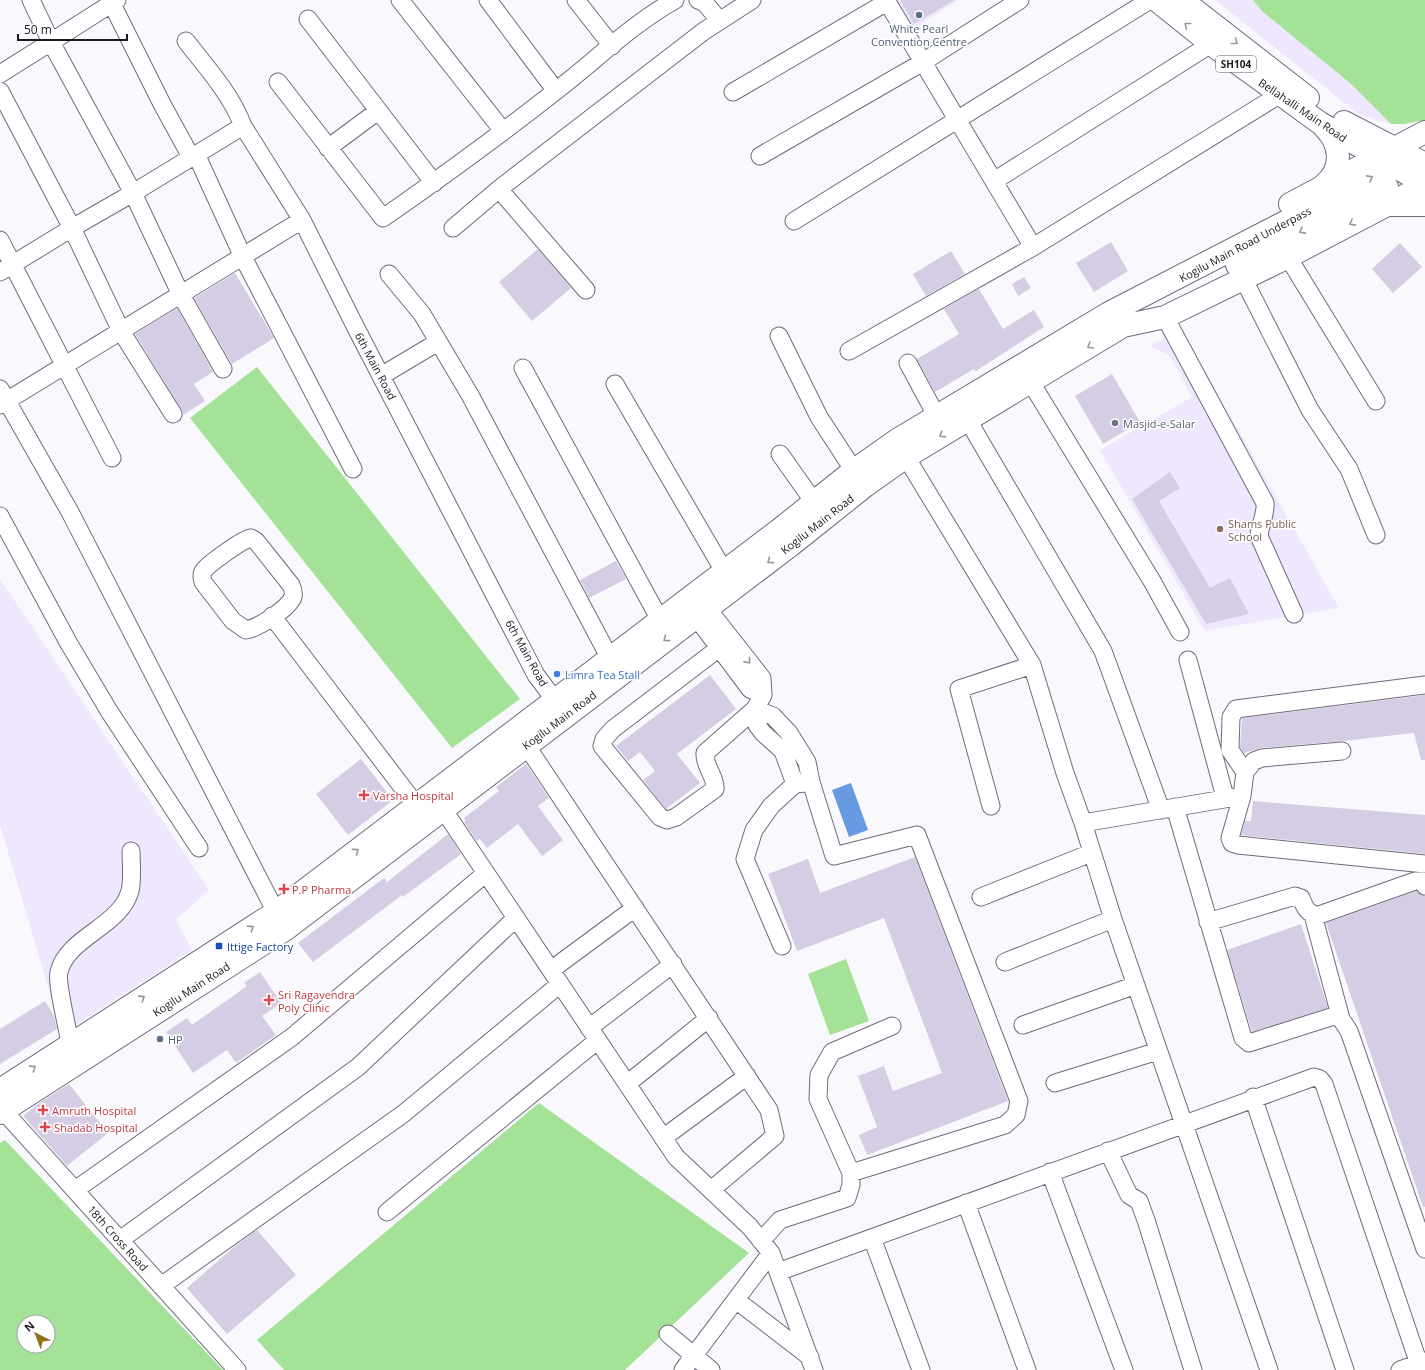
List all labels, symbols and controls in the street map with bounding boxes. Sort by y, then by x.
marker: White Pearl Convention Centre [914,10,924,20]
scale bar [18,16,127,42]
text: 50 m [24,21,52,38]
place label: White Pearl Convention Centre [871,21,967,49]
one-way arrow [1184,23,1192,30]
one-way arrow [1230,37,1237,44]
road number: SH104 [1216,56,1256,72]
street label: Bellahalli Main Road [1256,75,1350,145]
one-way arrow [1365,175,1373,183]
street label: Kogilu Main Road Underpass [1176,203,1314,285]
one-way arrow [1349,218,1356,226]
one-way arrow [1299,226,1307,234]
street label: 6th Main Road [352,330,400,402]
one-way arrow [1087,342,1094,349]
place label: Masjid-e-Salar [1123,416,1196,431]
marker: Masjid-e-Salar [1110,418,1120,428]
one-way arrow [939,430,946,437]
street label: Kogilu Main Road [777,491,857,557]
place label: Shams Public School [1228,516,1296,544]
marker: Shams Public School [1215,524,1225,534]
one-way arrow [767,556,774,564]
street label: 6th Main Road [502,617,552,689]
one-way arrow [663,634,670,642]
one-way arrow [744,657,751,664]
place label: Limra Tea Stall [565,667,640,682]
marker: Limra Tea Stall [552,669,562,679]
street label: Kogilu Main Road [519,687,599,753]
place label: Varsha Hospital [373,788,453,803]
marker: Varsha Hospital [358,789,370,801]
one-way arrow [352,849,359,856]
place label: P.P Pharma [292,882,351,897]
marker: P.P Pharma [279,884,289,894]
one-way arrow [247,926,254,933]
place label: Ittige Factory [227,939,294,954]
marker: Ittige Factory [214,941,224,951]
street label: Kogilu Main Road [150,958,232,1020]
place label: Sri Ragavendra Poly Clinic [278,987,355,1015]
marker: Sri Ragavendra Poly Clinic [263,994,275,1006]
one-way arrow [138,995,145,1003]
place label: HP [168,1032,183,1047]
marker: HP [155,1034,165,1044]
one-way arrow [29,1065,36,1073]
place label: Amruth Hospital [52,1103,136,1118]
marker: Amruth Hospital [37,1104,49,1116]
place label: Shadab Hospital [54,1120,138,1135]
marker: Shadab Hospital [39,1121,51,1133]
street label: 18th Cross Road [84,1202,152,1274]
north arrow [16,1314,56,1354]
text: N [21,1318,37,1335]

